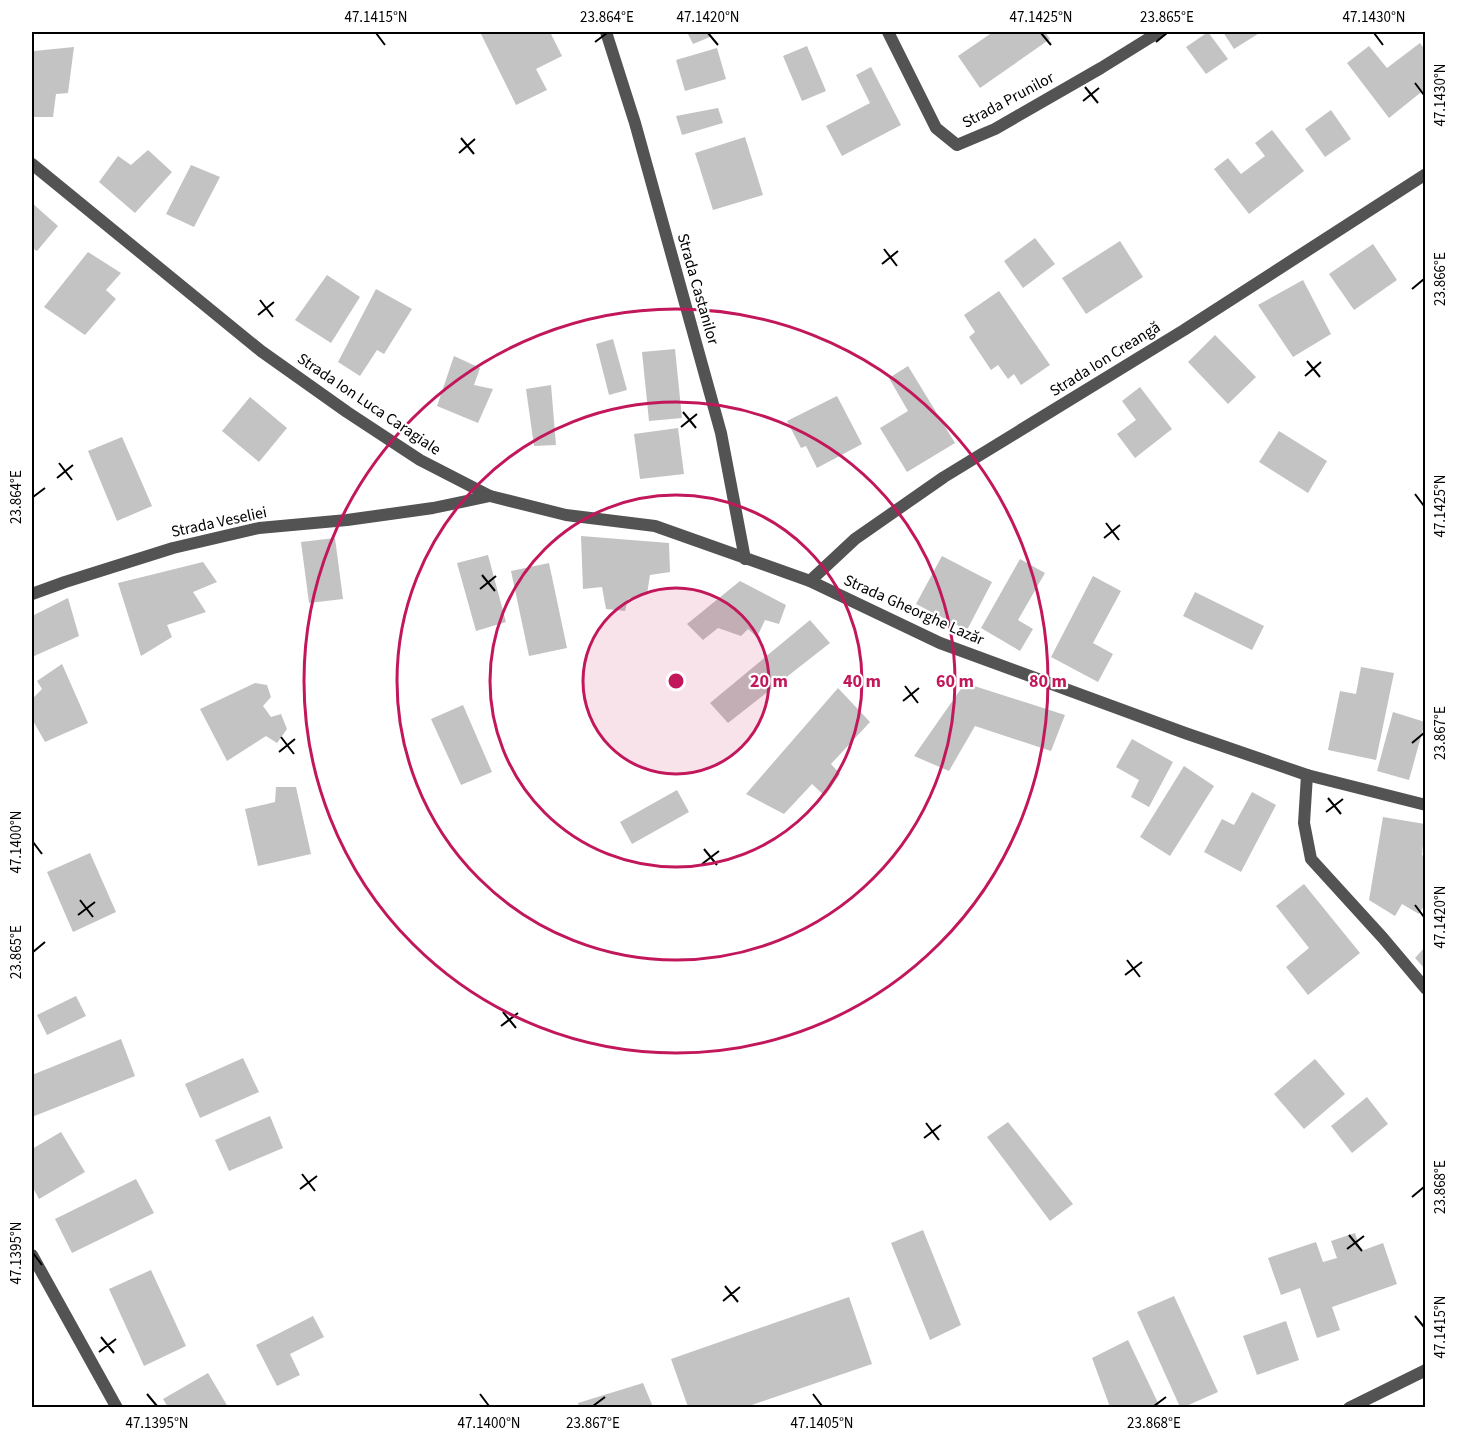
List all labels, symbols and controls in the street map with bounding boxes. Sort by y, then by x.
text: 47.1415°N [344,7,408,28]
text: 23.864°E [580,7,634,28]
text: 47.1420°N [676,7,740,28]
text: 47.1425°N [1009,7,1073,28]
text: 23.865°E [1140,7,1194,28]
text: 47.1430°N [1342,7,1406,28]
text: 47.1430°N [1430,63,1451,127]
street label: Strada Prunilor [958,66,1058,133]
street label: Strada Castanilor [672,231,724,348]
text: 23.866°E [1430,252,1451,306]
street label: Strada Ion Creangă [1045,316,1165,402]
street label: Strada Ion Luca Caragiale [293,348,445,460]
text: 23.864°E [6,470,27,524]
text: 47.1425°N [1430,474,1451,538]
street label: Strada Veseliei [169,501,269,543]
street label: Strada Gheorghe Lazăr [840,569,988,651]
text: 20 m [750,669,788,694]
text: 40 m [843,669,881,694]
text: 60 m [936,669,974,694]
text: 80 m [1029,669,1067,694]
centre of rings [666,671,686,691]
text: 23.867°E [1430,706,1451,760]
text: 47.1400°N [6,810,27,874]
text: 47.1420°N [1430,885,1451,949]
text: 23.865°E [6,925,27,979]
text: 23.868°E [1430,1160,1451,1214]
text: 47.1395°N [6,1221,27,1285]
text: 47.1415°N [1430,1295,1451,1359]
text: 47.1395°N [125,1413,189,1434]
text: 47.1400°N [457,1413,521,1434]
text: 23.867°E [566,1413,620,1434]
text: 47.1405°N [790,1413,854,1434]
text: 23.868°E [1127,1413,1181,1434]

